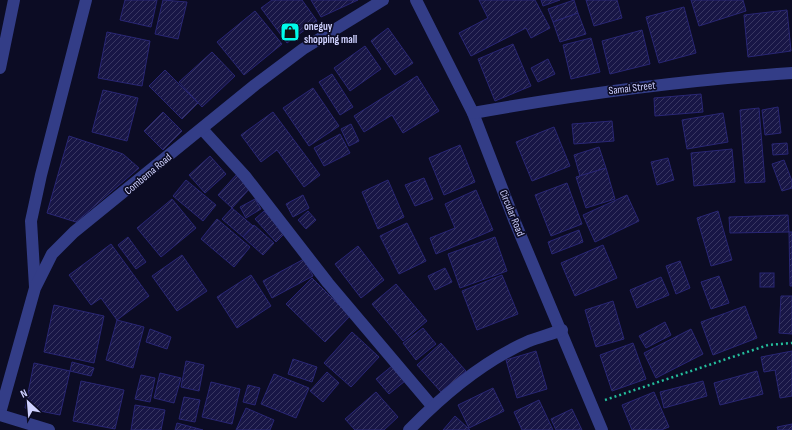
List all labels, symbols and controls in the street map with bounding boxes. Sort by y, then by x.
place label: oneguy shopping mall [304,20,357,46]
shop icon: oneguy shopping mall [279,21,301,43]
street label: Samai Street [608,79,657,97]
street label: Combema Road [122,150,174,197]
street label: Circular Road [497,188,527,238]
north arrow [8,382,48,422]
text: N [18,386,29,401]

